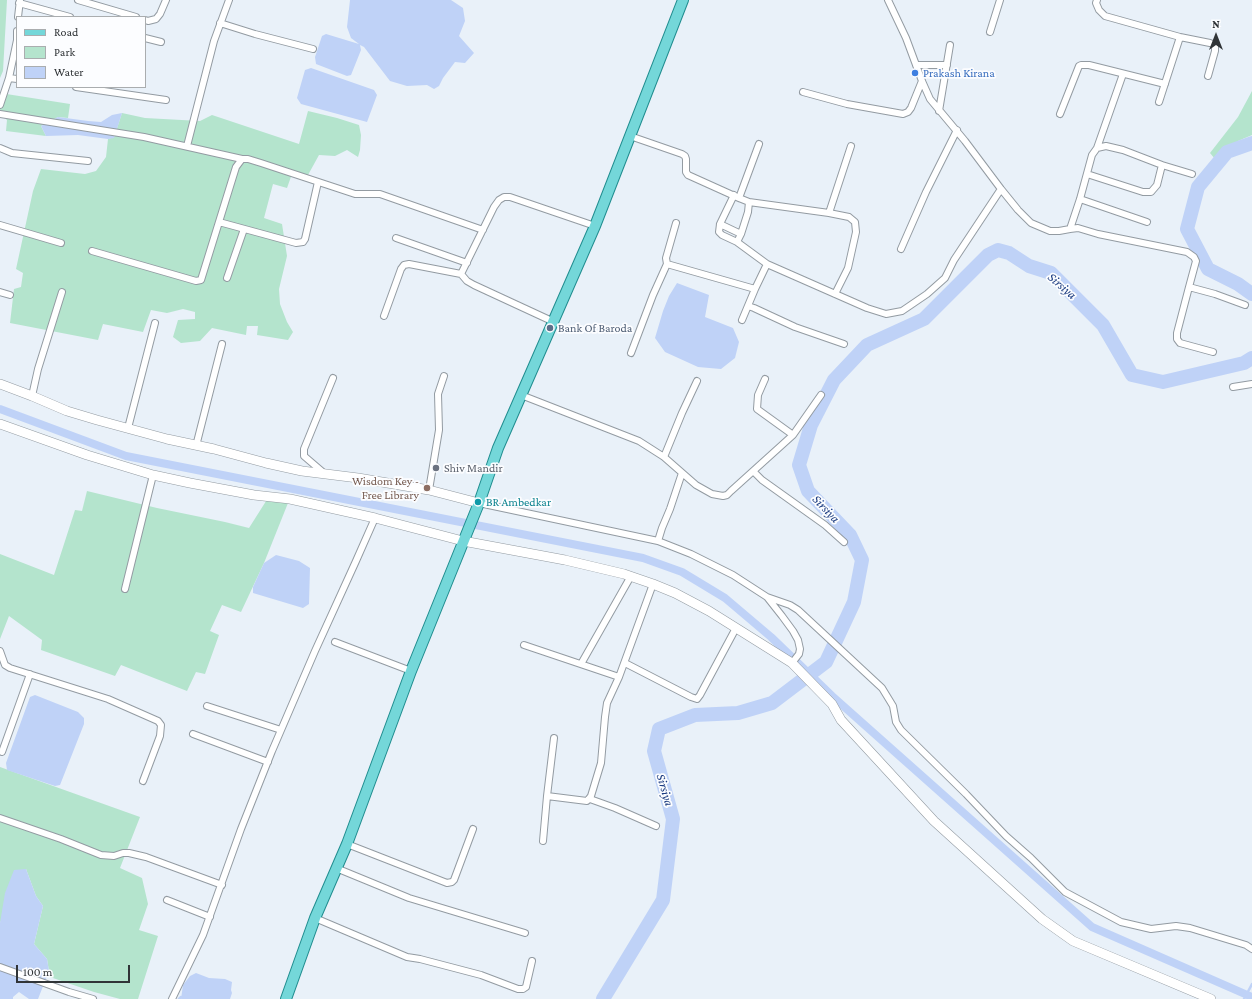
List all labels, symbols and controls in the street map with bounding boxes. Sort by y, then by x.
legend [16,16,146,88]
north arrow [1196,16,1236,56]
text: N [1212,18,1220,30]
text: Road [54,25,78,39]
text: Park [54,45,75,59]
text: Water [54,65,83,79]
place label: Prakash Kirana [923,66,995,80]
marker: Prakash Kirana [910,68,920,78]
water label: Sirsiya [1044,269,1080,303]
place label: Bank Of Baroda [558,321,632,335]
marker: Bank Of Baroda [545,323,555,333]
place label: Shiv Mandir [444,461,503,475]
marker: Shiv Mandir [431,463,441,473]
place label: Wisdom Key - Free Library [352,474,419,502]
marker: Wisdom Key - Free Library [422,483,432,493]
water label: Sirsiya [809,492,843,526]
place label: BR Ambedkar [486,495,551,509]
marker: BR Ambedkar [473,497,483,507]
water label: Sirsiya [653,772,677,808]
scale bar [18,957,132,983]
text: 100 m [23,965,52,979]

